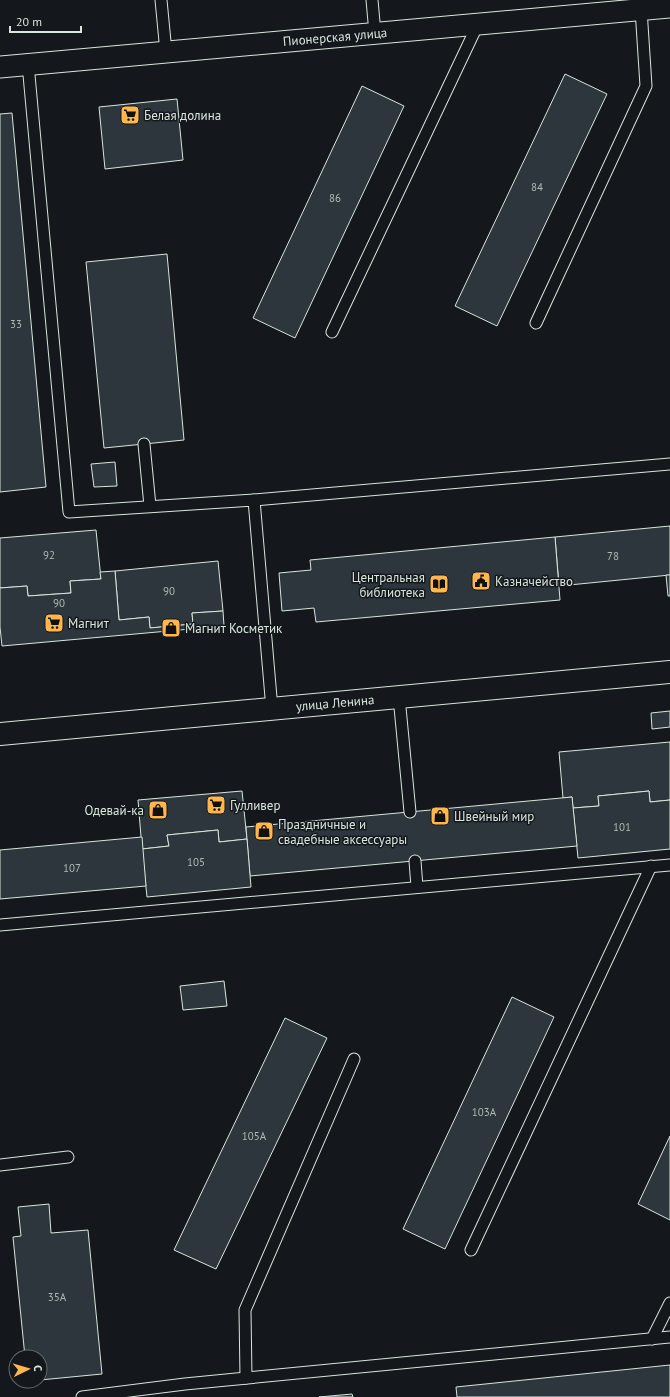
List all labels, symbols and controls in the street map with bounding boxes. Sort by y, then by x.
scale bar [10,8,81,34]
text: 20 m [16,14,42,29]
street label: Пионерская улица [282,24,388,50]
supermarket icon: Белая долина [119,104,141,126]
place label: Белая долина [144,107,221,124]
house number: 84 [531,180,543,194]
house number: 86 [329,191,341,205]
house number: 33 [10,317,22,331]
house number: 92 [43,548,55,562]
house number: 78 [607,549,619,563]
place label: Центральная библиотека [352,569,425,601]
public building icon: Казначейство [470,570,492,592]
library icon: Центральная библиотека [428,573,450,595]
place label: Казначейство [495,573,573,590]
house number: 90 [163,584,175,598]
house number: 90 [53,596,65,610]
supermarket icon: Магнит [43,612,65,634]
place label: Магнит [68,615,110,632]
shop icon: Магнит Косметик [160,617,182,639]
place label: Магнит Косметик [185,620,283,637]
street label: улица Ленина [295,691,375,715]
supermarket icon: Гулливер [205,794,227,816]
place label: Гулливер [230,797,281,814]
shop icon: Одевай-ка [147,799,169,821]
place label: Одевай-ка [84,802,144,819]
shop icon: Швейный мир [429,805,451,827]
place label: Швейный мир [454,808,534,825]
place label: Праздничные и свадебные аксессуары [278,816,407,848]
shop icon: Праздничные и свадебные аксессуары [253,820,275,842]
house number: 101 [613,820,631,834]
house number: 105 [187,855,205,869]
house number: 107 [63,861,81,875]
house number: 103А [472,1105,497,1119]
house number: 105А [242,1129,267,1143]
house number: 35А [48,1290,67,1304]
north arrow [8,1349,48,1389]
text: С [31,1364,45,1372]

